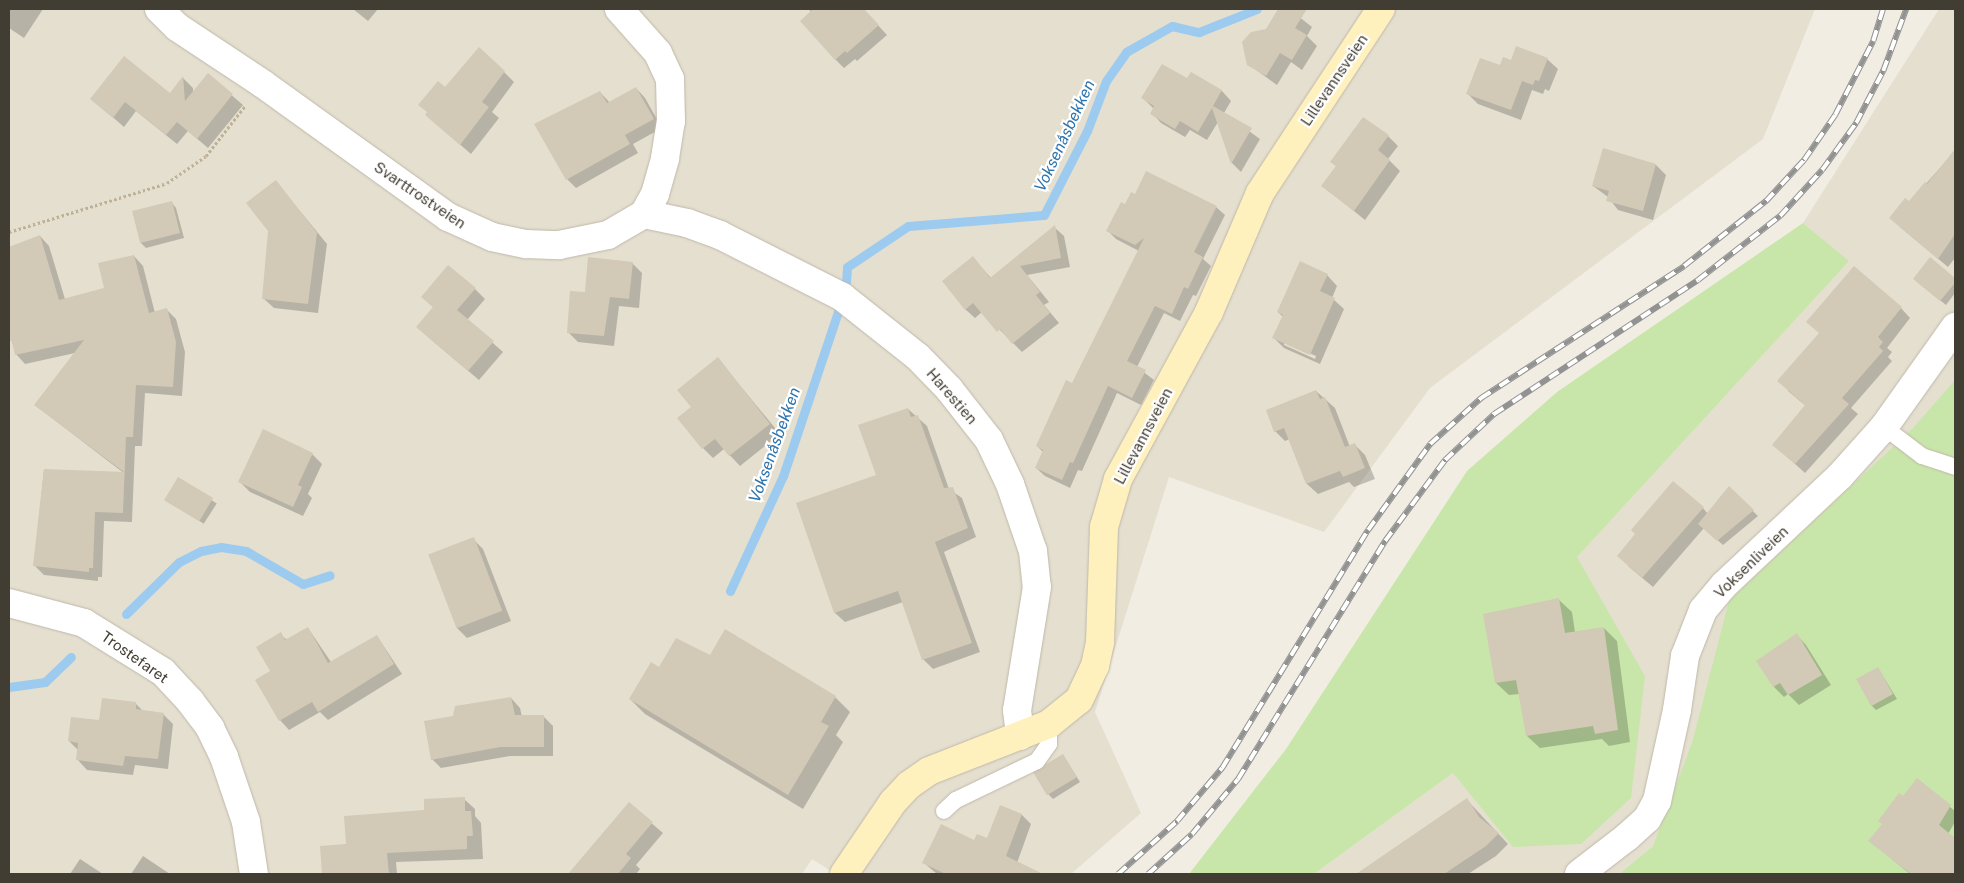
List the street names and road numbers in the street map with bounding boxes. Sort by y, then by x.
street label: Lillevannsveien [1297,31,1371,129]
street label: Svarttrostveien [371,158,469,232]
street label: Harestien [923,364,981,428]
street label: Lillevannsveien [1110,385,1176,487]
street label: Voksenliveien [1710,522,1792,602]
street label: Trostefaret [98,627,172,687]

